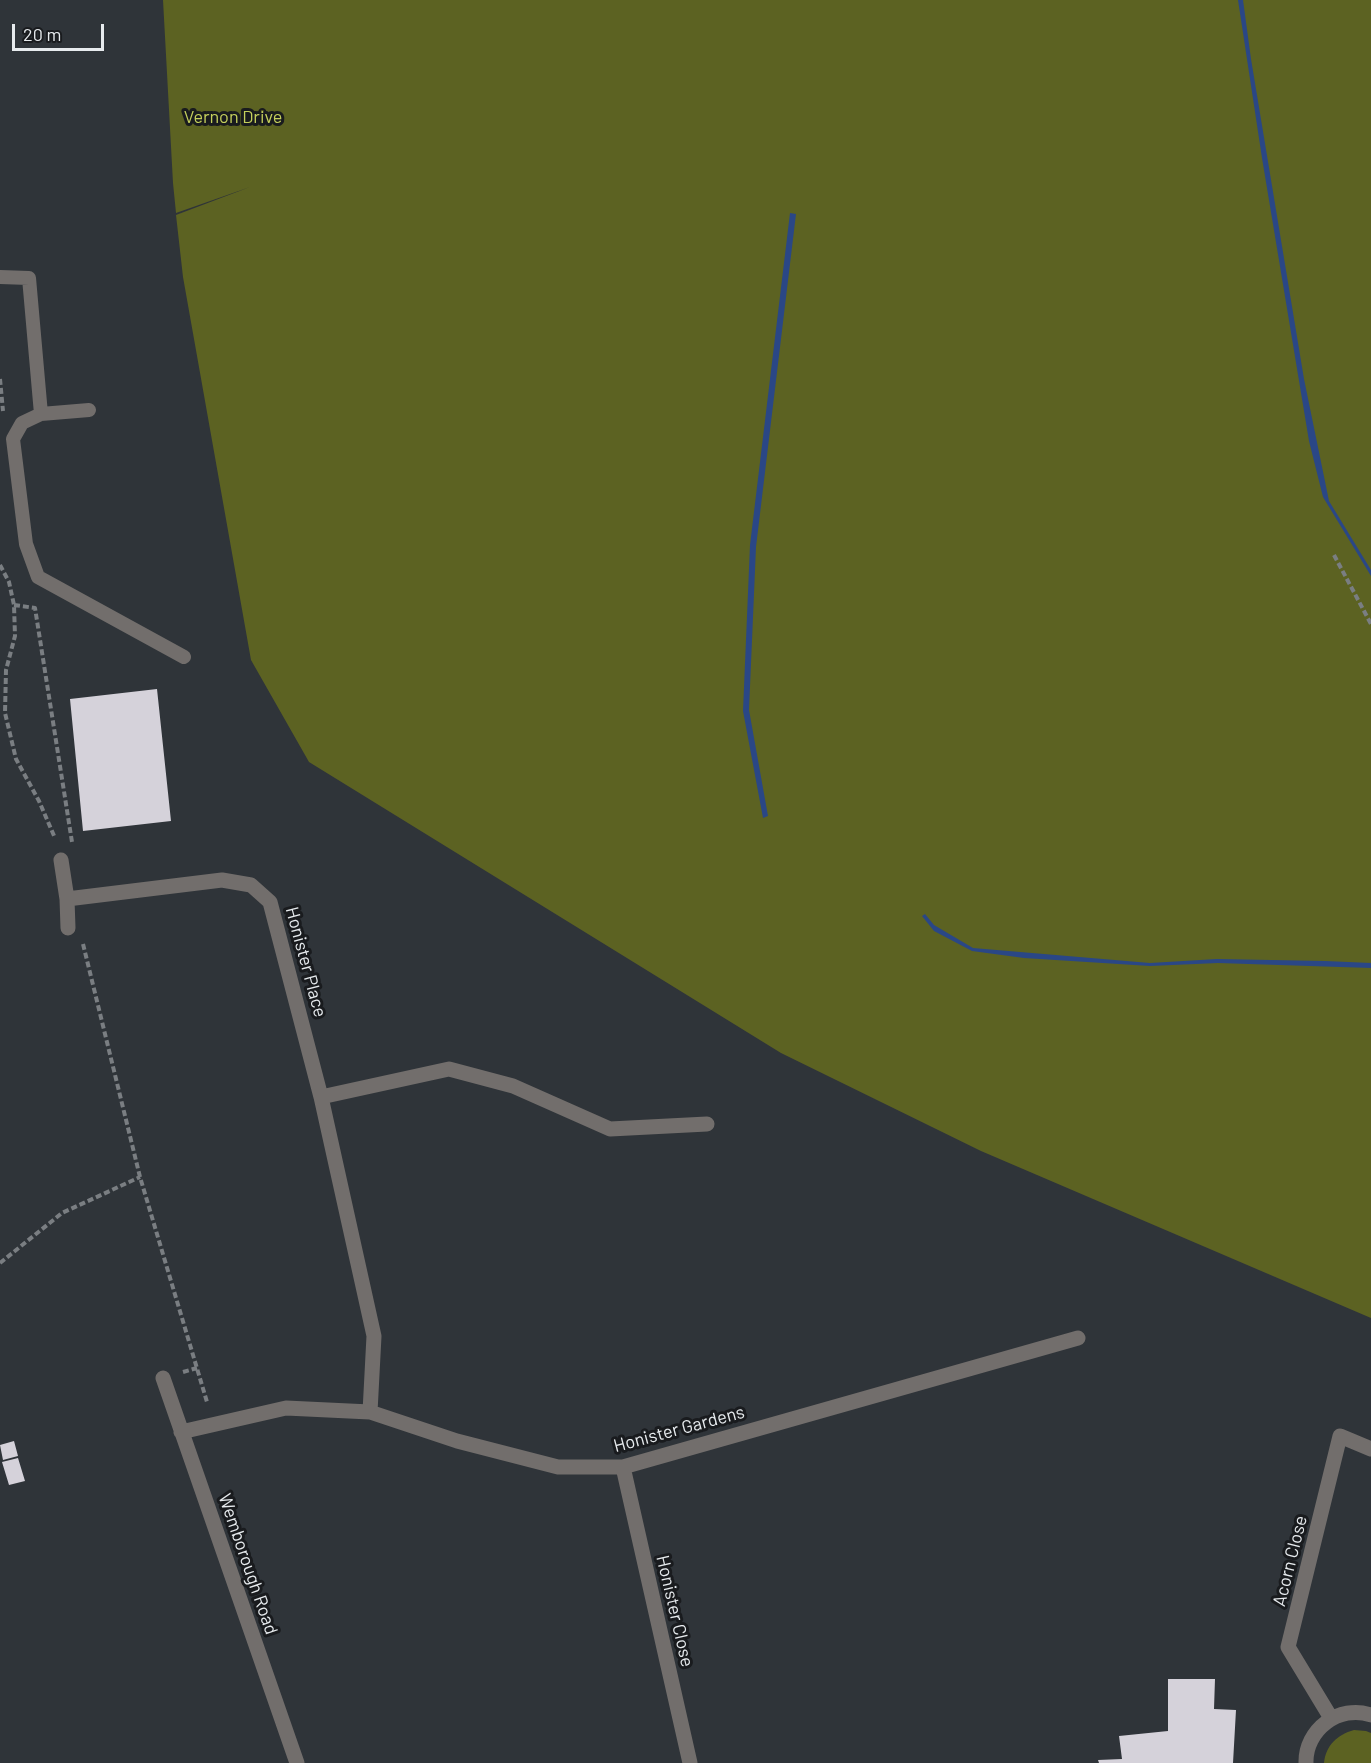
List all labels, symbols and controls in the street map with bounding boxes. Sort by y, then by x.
scale bar [15,12,106,50]
text: 20 m [23,23,61,45]
park label: Vernon Drive [184,106,282,128]
street label: Honister Place [281,904,331,1020]
street label: Honister Gardens [611,1401,747,1457]
street label: Wemborough Road [214,1491,282,1637]
street label: Acorn Close [1268,1513,1312,1609]
street label: Honister Close [652,1553,698,1669]

